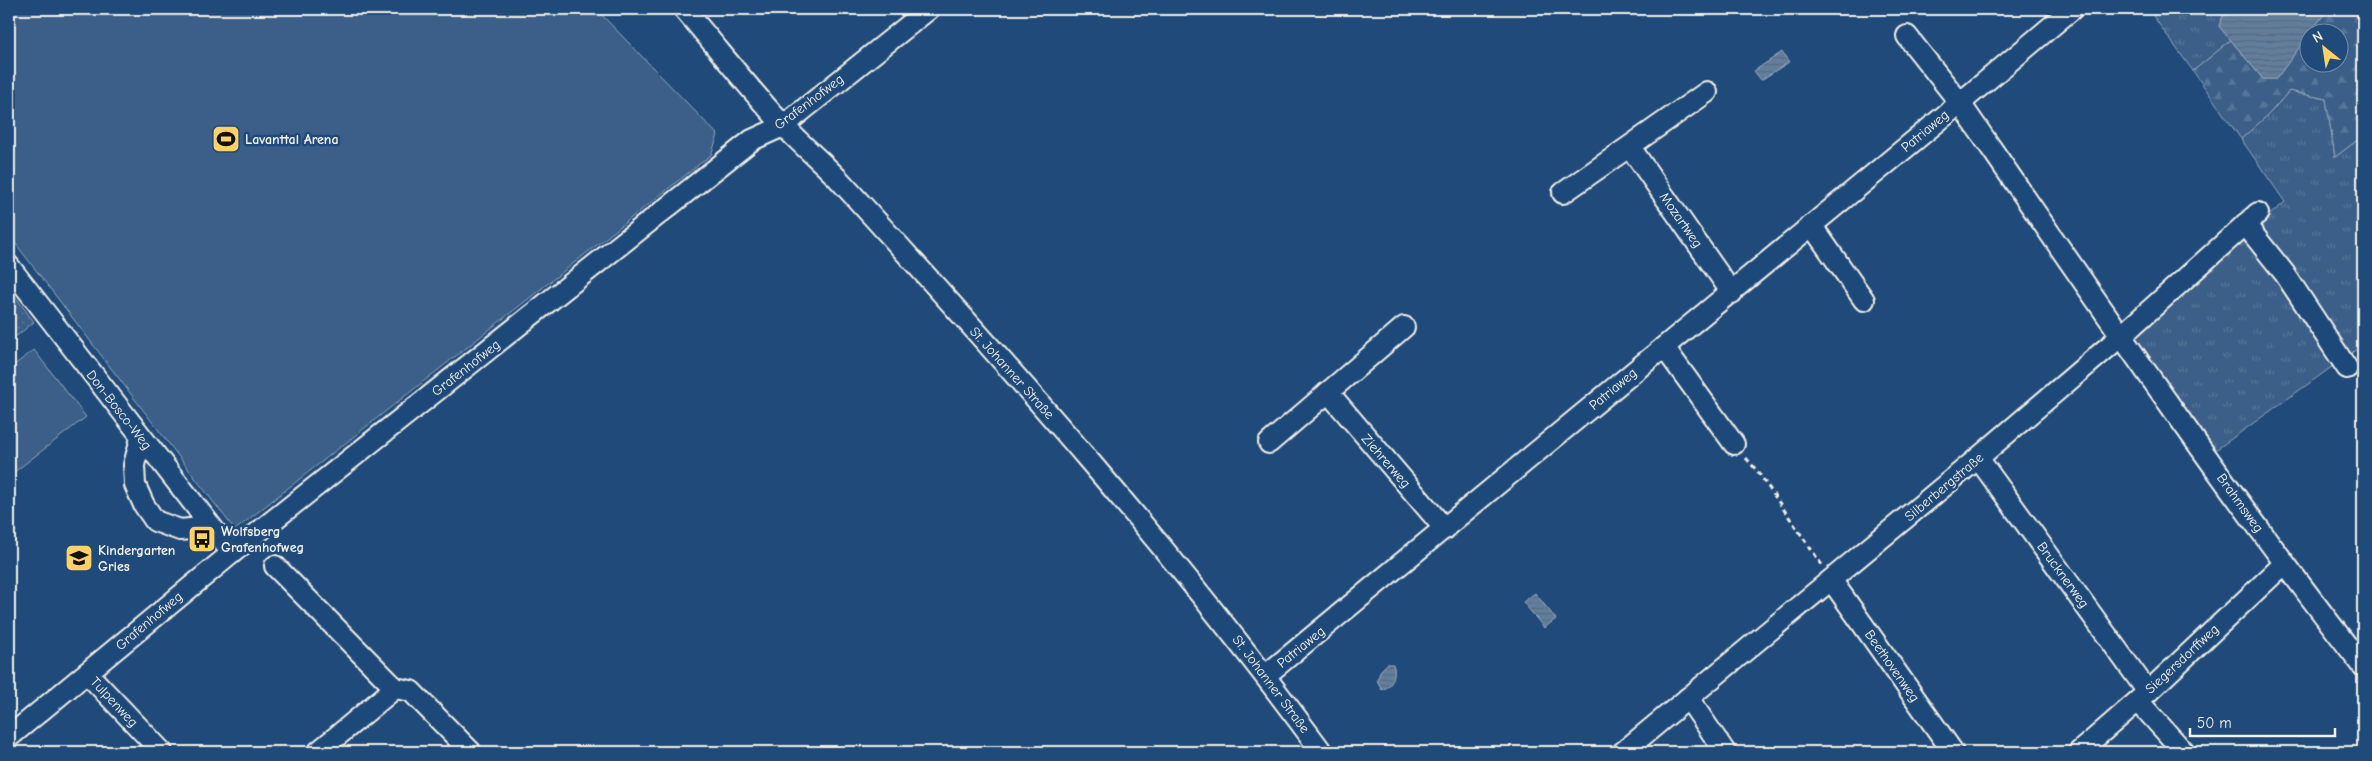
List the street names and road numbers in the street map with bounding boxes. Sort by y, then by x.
street label: Grafenhofweg [771,70,847,134]
street label: Patriaweg [1898,106,1952,156]
street label: Mozartweg [1656,189,1706,251]
street label: St. Johanner Straße [966,323,1058,423]
street label: Grafenhofweg [428,336,504,400]
street label: Patriaweg [1586,364,1640,414]
street label: Don-Bosco-Weg [83,367,155,453]
street label: Ziehrerweg [1358,430,1414,492]
street label: Silberbergstraße [1901,449,1987,525]
street label: Brahmsweg [2213,470,2267,536]
street label: Brucknerweg [2033,539,2093,611]
street label: Grafenhofweg [112,588,186,654]
street label: Siegersdorffweg [2142,621,2222,697]
street label: Patriaweg [1274,622,1328,672]
street label: Beethovenweg [1861,627,1923,705]
street label: St. Johanner Straße [1229,632,1313,736]
street label: Tulpenweg [87,673,141,731]

